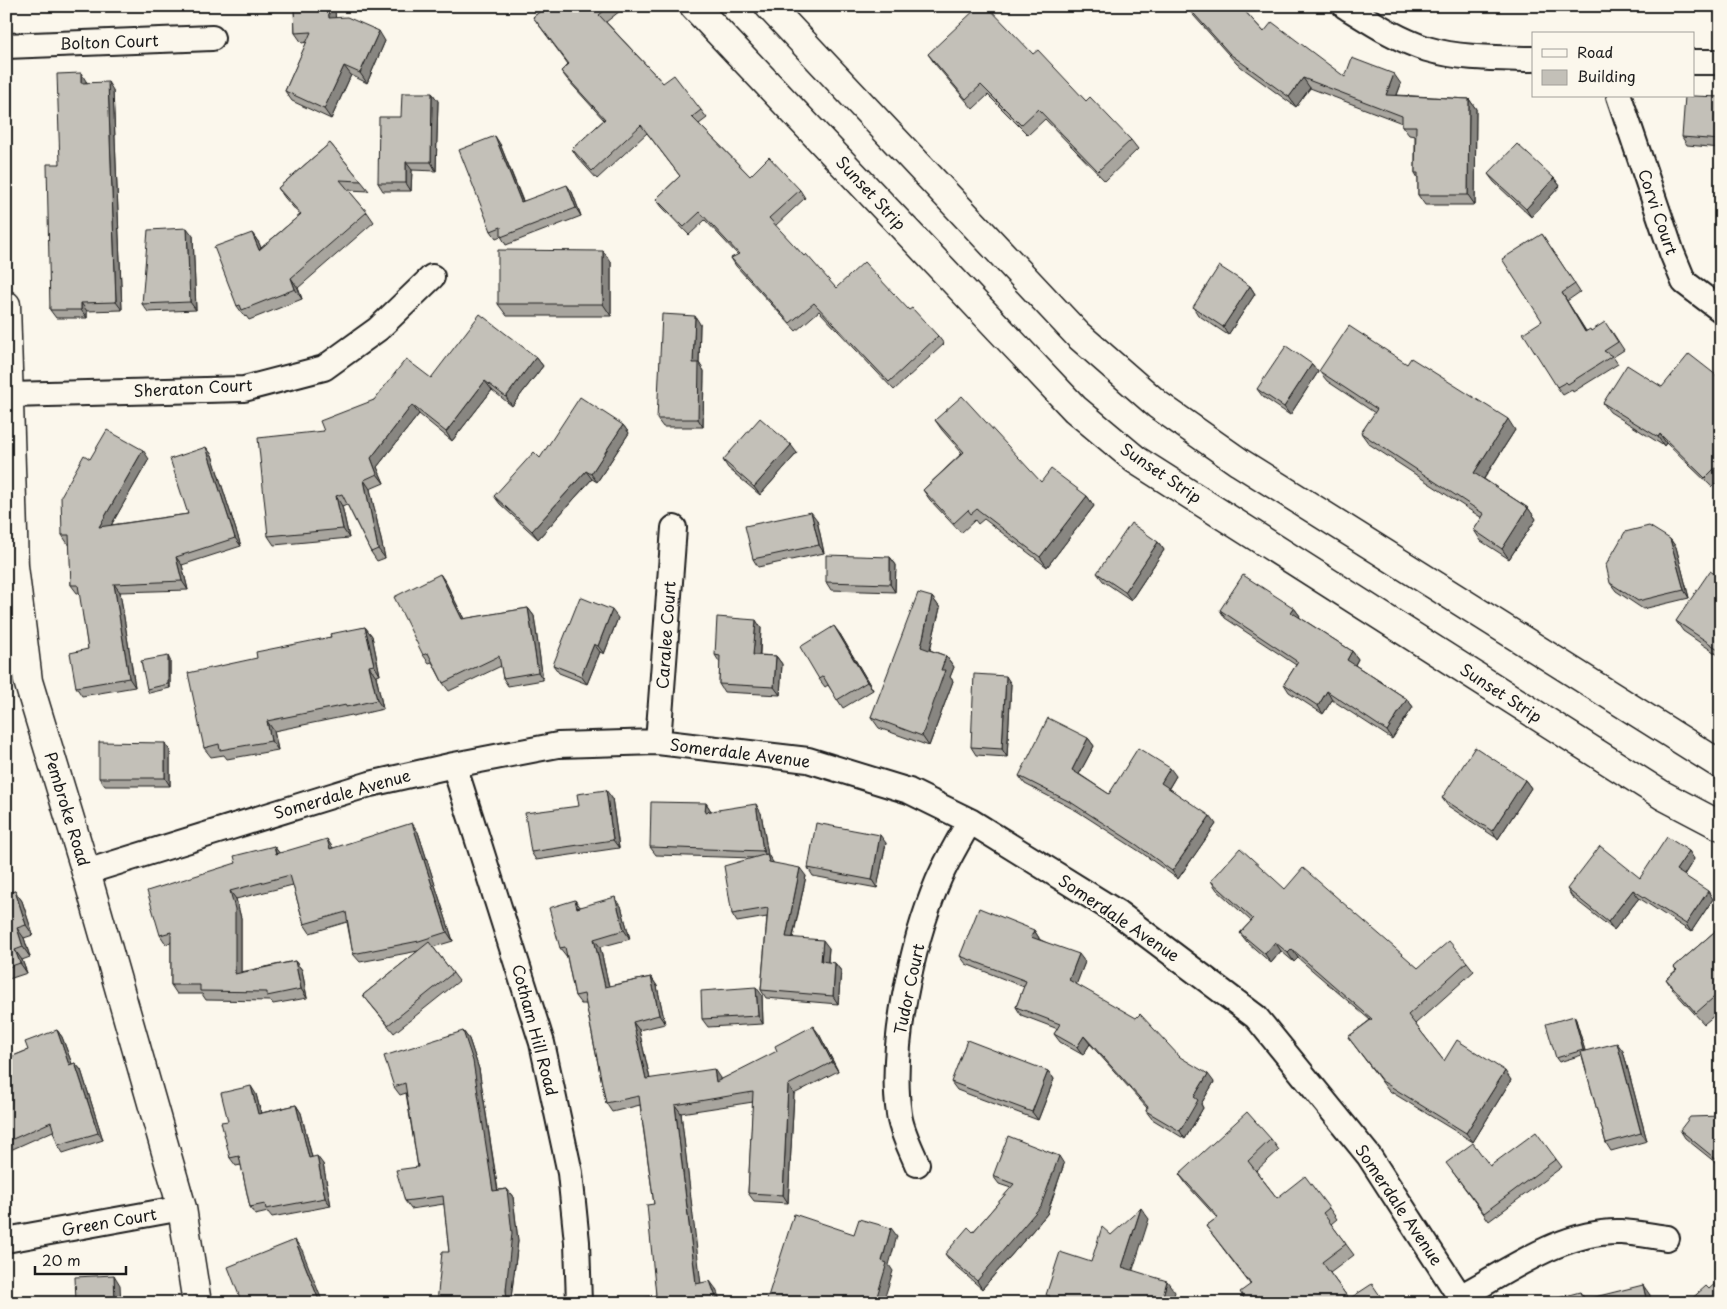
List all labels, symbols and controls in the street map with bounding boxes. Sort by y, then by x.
street label: Bolton Court [59,27,159,55]
legend [1532,32,1694,98]
text: Road [1577,40,1613,63]
text: Building [1577,64,1636,87]
street label: Sunset Strip [831,150,913,235]
street label: Corvi Court [1633,165,1685,258]
street label: Sheraton Court [133,372,253,402]
street label: Sunset Strip [1116,436,1207,508]
street label: Caralee Court [649,580,681,690]
street label: Sunset Strip [1456,657,1548,728]
street label: Somerdale Avenue [669,731,812,773]
street label: Pembroke Road [39,748,97,869]
street label: Somerdale Avenue [271,762,413,824]
street label: Somerdale Avenue [1054,868,1185,967]
street label: Tudor Court [887,941,929,1037]
street label: Cotham Hill Road [507,961,565,1098]
street label: Somerdale Avenue [1350,1139,1449,1270]
street label: Green Court [59,1201,159,1241]
scale bar [35,1244,126,1276]
text: 20 m [42,1248,81,1271]

